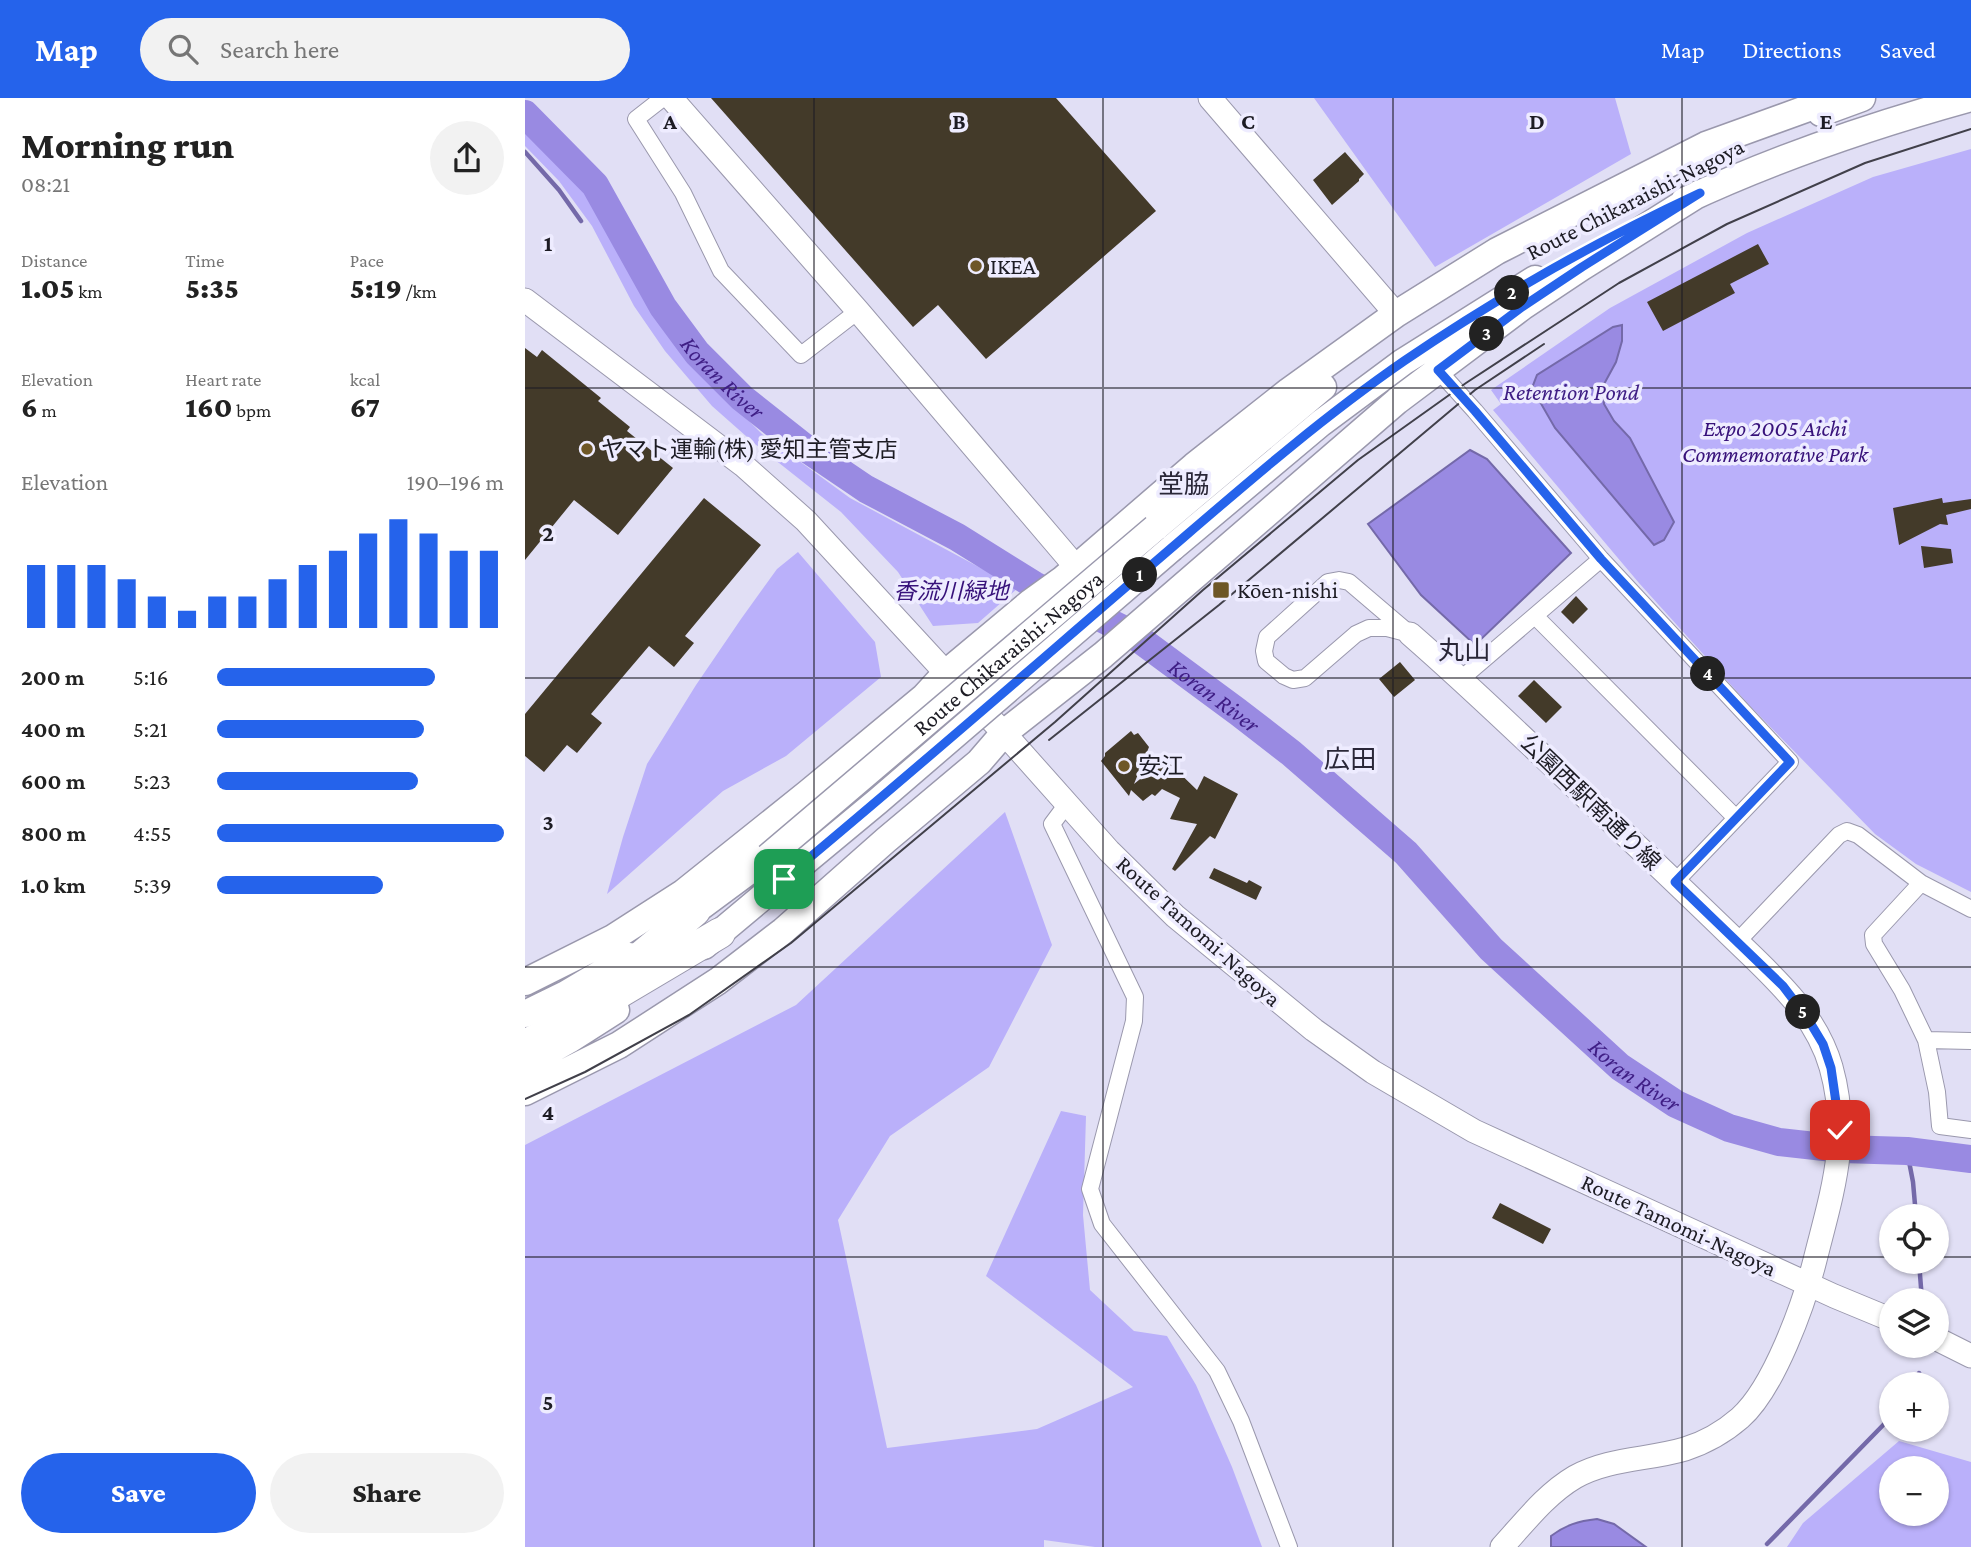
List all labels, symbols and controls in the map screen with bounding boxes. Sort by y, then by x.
search box [140,18,630,81]
icon: search [164,30,202,68]
text: Map [35,31,98,68]
text: Search here [220,35,339,64]
text: Map [1661,36,1705,63]
text: Directions [1743,36,1842,63]
text: Saved [1880,36,1936,63]
text: A [662,108,677,134]
text: B [952,108,966,134]
text: C [1241,108,1255,134]
text: D [1529,108,1545,134]
text: E [1819,108,1833,134]
button: share [430,121,504,195]
text: Morning run [21,124,234,166]
street label: Route Chikaraishi-Nagoya [1522,133,1748,265]
text: 08:21 [21,171,70,197]
text: 1 [544,230,553,256]
text: Distance [21,250,87,271]
text: Time [185,250,224,271]
text: Pace [350,250,384,271]
place label: IKEA [990,253,1037,279]
marker: IKEA [968,258,984,274]
text: 1.05 [21,271,75,304]
text: 5:35 [185,271,239,304]
text: 5:19 [350,271,402,304]
pin: 2 [1495,276,1529,310]
text: km [75,281,102,302]
text: /km [402,281,437,302]
text: 2 [1507,282,1516,303]
pin: 3 [1469,316,1504,352]
text: 3 [1482,323,1491,344]
water label: Koran River [676,331,770,424]
text: Elevation [21,369,93,390]
text: Heart rate [185,369,261,390]
text: kcal [350,369,380,390]
water label: Retention Pond [1503,378,1640,405]
text: 6 [21,390,38,423]
text: 160 [185,390,233,423]
text: 67 [350,390,380,423]
text: m [38,400,57,421]
text: bpm [233,400,271,421]
park label: Expo 2005 Aichi Commemorative Park [1682,415,1869,467]
place label: ヤマト運輸(株) 愛知主管支店 [601,436,897,463]
marker: ヤマト運輸(株) 愛知主管支店 [579,441,595,457]
text: Elevation [21,469,108,495]
text: 190–196 m [407,469,504,495]
district label: 堂脇 [1158,470,1210,499]
text: 2 [542,520,554,546]
pin: 1 [1123,558,1157,592]
text: 1 [1136,564,1143,585]
street label: Route Chikaraishi-Nagoya [908,565,1108,741]
place label: Kōen-nishi [1237,577,1338,603]
park label: 香流川緑地 [894,578,1011,604]
marker: Kōen-nishi [1211,580,1231,600]
district label: 丸山 [1438,636,1490,665]
water label: Koran River [1164,652,1266,738]
pin: 4 [1691,656,1725,692]
text: 4 [1702,663,1713,684]
text: 200 m [21,664,85,690]
text: 5:16 [133,664,168,690]
text: 400 m [21,716,85,742]
text: 5:21 [133,716,168,742]
street label: 公園西駅南通り線 [1516,729,1666,875]
district label: 広田 [1324,745,1376,774]
place label: 安江 [1138,753,1184,779]
marker: 安江 [1116,758,1132,774]
text: 600 m [21,768,85,794]
text: 5:23 [133,768,171,794]
text: 3 [542,809,554,835]
text: 800 m [21,820,86,846]
text: 4:55 [133,820,171,846]
pin [754,849,814,909]
street label: Route Tamomi-Nagoya [1111,850,1287,1012]
icon: arrive [765,860,803,898]
text: 1.0 km [21,872,86,898]
text: 5:39 [133,872,172,898]
pin: 5 [1785,995,1821,1030]
text: 5 [1798,1001,1807,1022]
water label: Koran River [1584,1032,1686,1117]
text: 4 [542,1099,554,1125]
pin [1810,1100,1870,1160]
icon: check [1821,1111,1859,1149]
street label: Route Tamomi-Nagoya [1577,1168,1781,1282]
map controls [1879,1204,1949,1526]
button: locate [1879,1204,1949,1274]
button: layers [1879,1288,1949,1358]
button: + [1879,1372,1949,1442]
text: 5 [542,1389,554,1415]
button: Save [21,1453,256,1533]
button: Share [270,1453,504,1533]
button: − [1879,1456,1949,1526]

